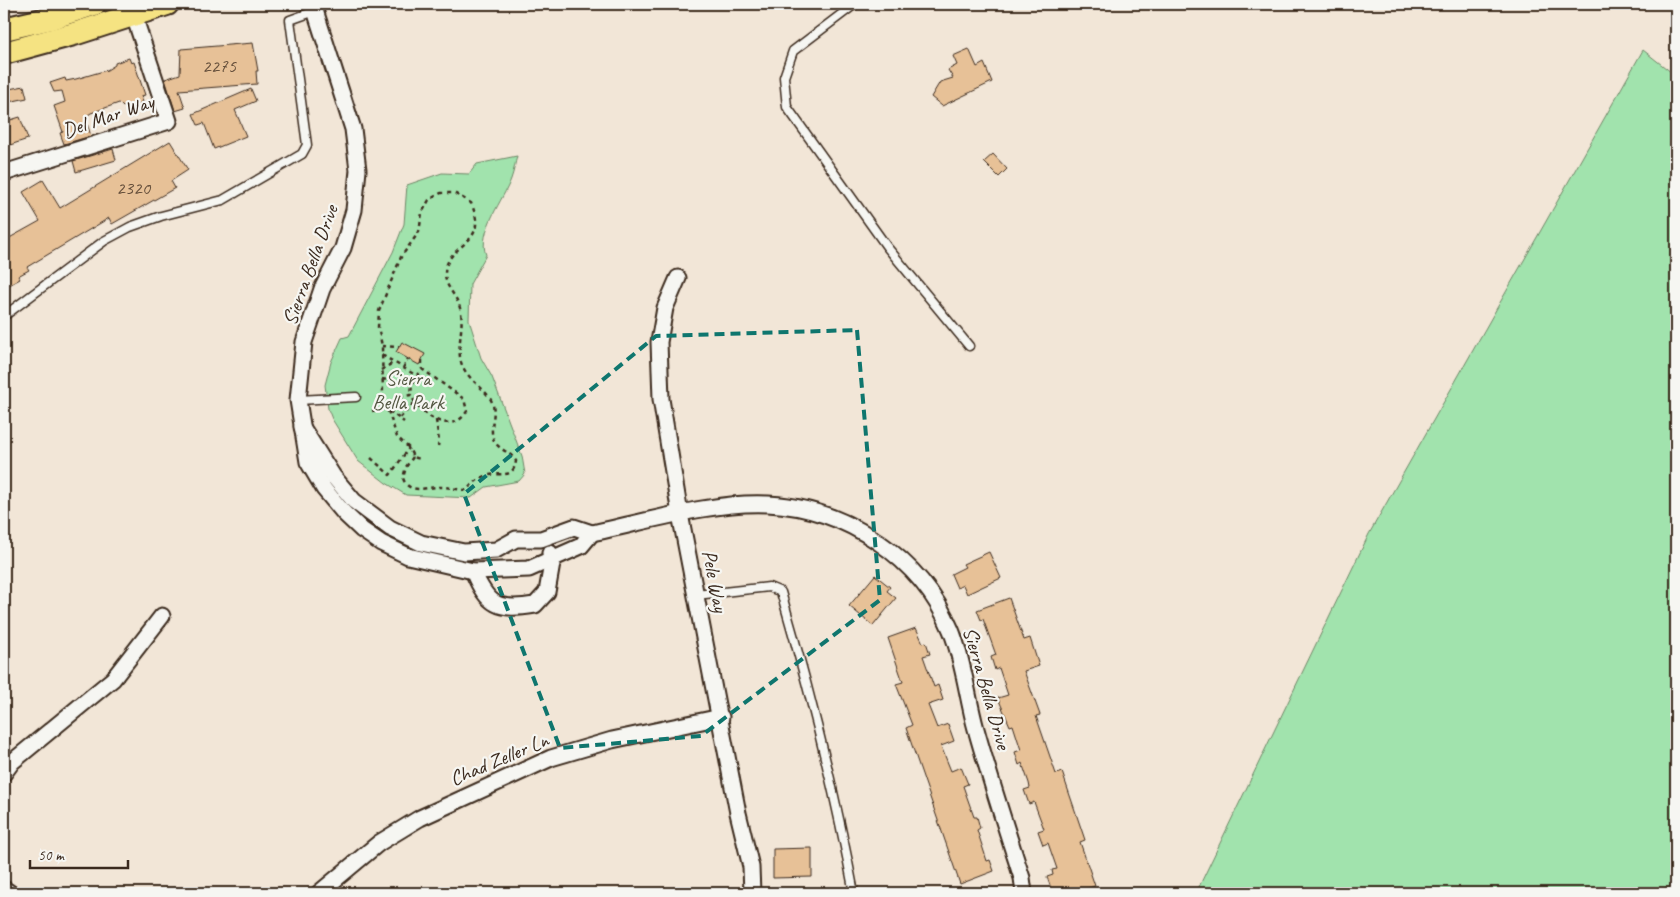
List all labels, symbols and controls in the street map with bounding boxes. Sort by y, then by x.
house number: 2275 [202,54,238,78]
street label: Del Mar Way [59,88,159,144]
house number: 2320 [116,176,152,200]
street label: Sierra Bella Drive [276,199,344,329]
park label: Sierra Bella Park [372,365,446,415]
street label: Pele Way [696,548,734,616]
street label: Sierra Bella Drive [957,624,1017,754]
street label: Chad Zeller Ln [446,726,554,791]
scale bar [30,837,128,869]
text: 50 m [38,846,65,865]

